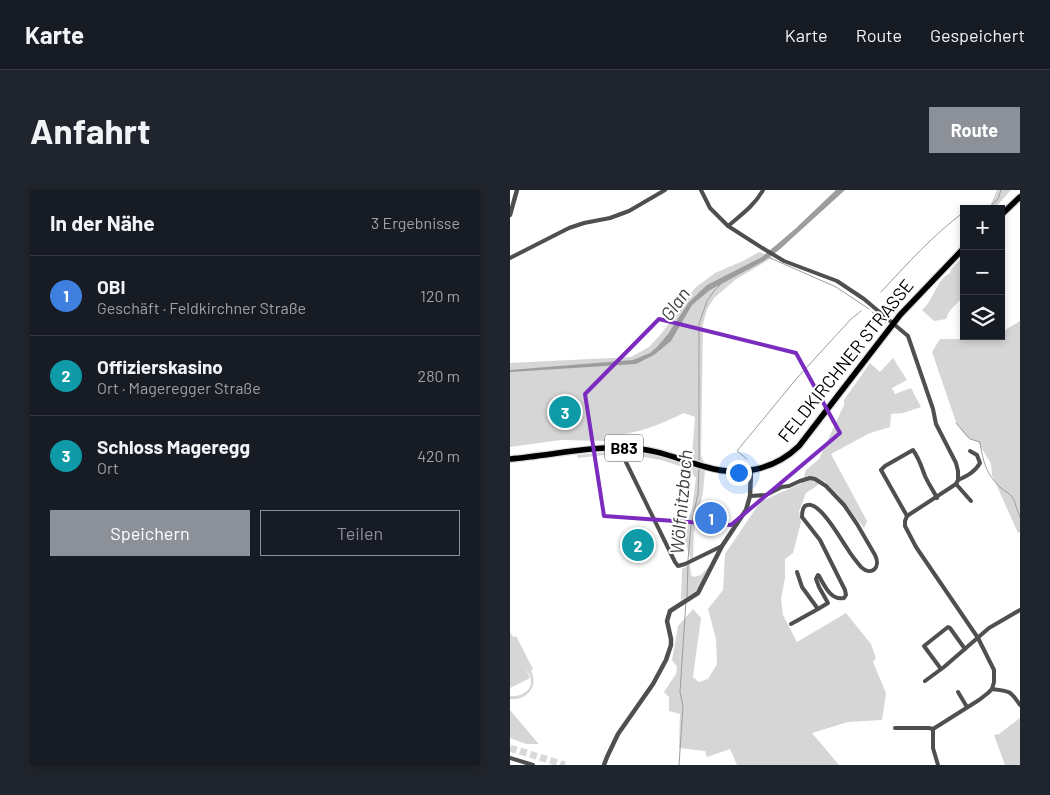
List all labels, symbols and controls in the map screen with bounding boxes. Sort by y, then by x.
text: Karte [25,20,84,49]
text: Karte [785,24,828,46]
text: Route [856,24,902,46]
text: Gespeichert [930,24,1025,46]
button: Route [929,107,1020,153]
text: Anfahrt [30,109,150,151]
map controls [960,205,1005,340]
button: + [960,205,1005,250]
text: In der Nähe [50,210,155,235]
text: 3 Ergebnisse [371,213,460,232]
button: − [960,250,1005,295]
street label: FELDKIRCHNER STRASSE [773,274,918,446]
text: OBI [97,275,126,298]
water label: Glan [655,283,694,325]
text: 1 [63,286,69,305]
text: 120 m [420,286,460,305]
button: layers [960,295,1005,340]
text: Geschäft · Feldkirchner Straße [97,298,306,317]
text: Offizierskasino [97,355,223,378]
text: 2 [62,366,70,385]
text: 280 m [418,366,460,385]
text: Ort · Mageregger Straße [97,378,261,397]
pin: 3 [549,393,581,431]
road number: B83 [605,434,643,462]
text: Schloss Mageregg [97,435,250,458]
text: 3 [62,446,70,465]
text: 420 m [417,446,460,465]
water label: Wölfnitzbach [664,449,697,555]
text: Ort [97,458,119,477]
your location [726,460,752,486]
pin: 1 [695,499,727,537]
button: Speichern [50,510,250,556]
button: Teilen [260,510,460,556]
pin: 2 [622,526,654,564]

